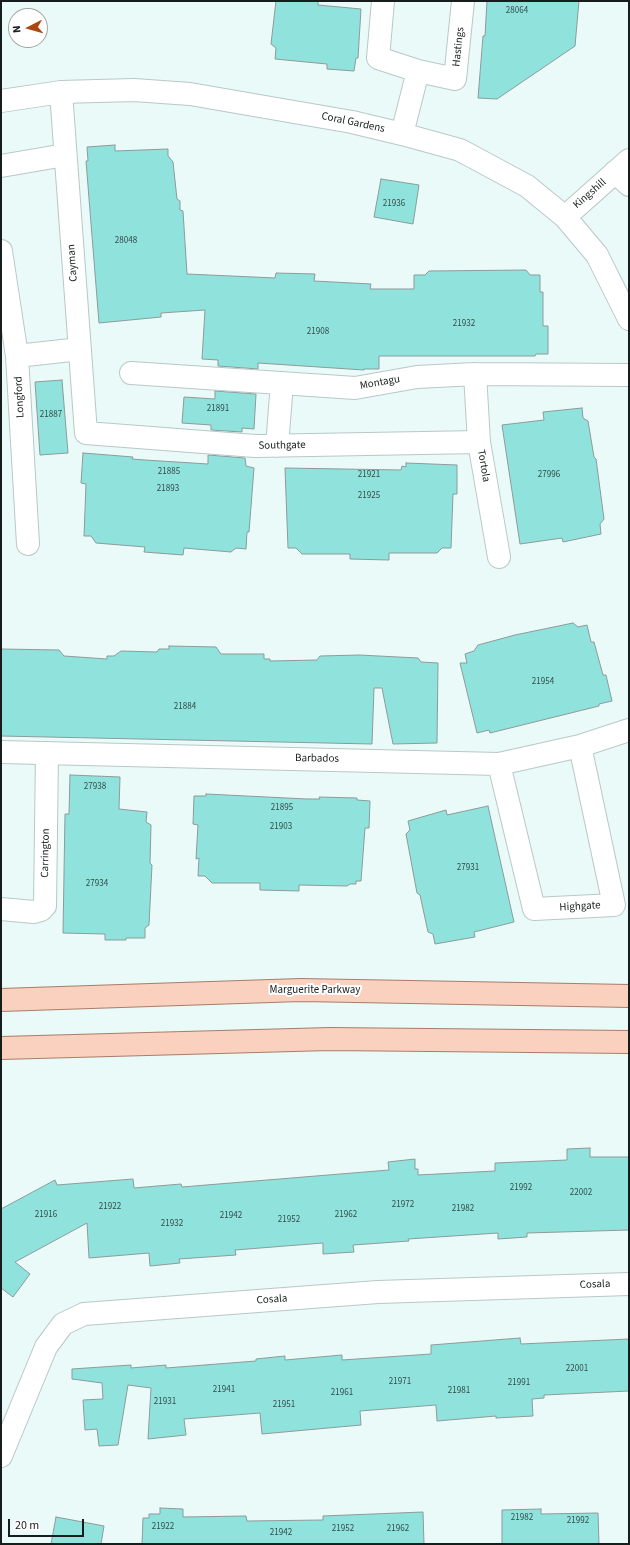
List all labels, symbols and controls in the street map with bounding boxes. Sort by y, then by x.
house number: 28064 [506,6,528,16]
north arrow [8,8,48,48]
text: N [9,25,24,34]
street label: Hastings [450,27,468,67]
street label: Coral Gardens [320,110,386,136]
street label: Kingshill [571,176,609,212]
house number: 21936 [383,199,405,209]
house number: 28048 [115,236,137,246]
street label: Cayman [65,244,81,282]
house number: 21932 [453,319,475,329]
house number: 21908 [307,327,329,337]
street label: Montagu [359,373,401,393]
street label: Longford [12,376,28,418]
house number: 21891 [207,404,229,414]
house number: 21887 [40,410,62,420]
street label: Southgate [258,439,306,453]
street label: Tortola [474,449,492,483]
house number: 21885 [158,467,180,477]
house number: 21921 [358,470,380,480]
house number: 27996 [538,470,560,480]
house number: 21893 [157,484,179,494]
house number: 21925 [358,491,380,501]
house number: 21954 [532,677,554,687]
house number: 21884 [174,702,196,712]
street label: Barbados [295,752,339,766]
house number: 27938 [84,782,106,792]
house number: 21895 [271,803,293,813]
house number: 21903 [270,822,292,832]
street label: Carrington [39,828,53,878]
house number: 27931 [457,863,479,873]
house number: 27934 [86,879,108,889]
street label: Highgate [559,899,601,915]
street label: Marguerite Parkway [269,984,361,998]
house number: 21992 [510,1183,532,1193]
house number: 22002 [570,1188,592,1198]
house number: 21972 [392,1200,414,1210]
house number: 21922 [99,1202,121,1212]
house number: 21982 [452,1204,474,1214]
house number: 21916 [35,1210,57,1220]
house number: 21962 [335,1210,357,1220]
house number: 21942 [220,1211,242,1221]
house number: 21952 [278,1215,300,1225]
house number: 21932 [161,1219,183,1229]
street label: Cosala [579,1278,611,1292]
street label: Cosala [256,1292,288,1308]
house number: 22001 [566,1364,588,1374]
house number: 21971 [389,1377,411,1387]
house number: 21991 [508,1378,530,1388]
house number: 21941 [213,1385,235,1395]
house number: 21981 [448,1386,470,1396]
house number: 21961 [331,1388,353,1398]
house number: 21931 [154,1397,176,1407]
house number: 21951 [273,1400,295,1410]
scale bar [10,1511,86,1537]
house number: 21982 [511,1513,533,1523]
house number: 21992 [567,1516,589,1526]
text: 20 m [15,1517,39,1534]
house number: 21922 [152,1522,174,1532]
house number: 21952 [332,1524,354,1534]
house number: 21962 [387,1524,409,1534]
house number: 21942 [270,1528,292,1538]

